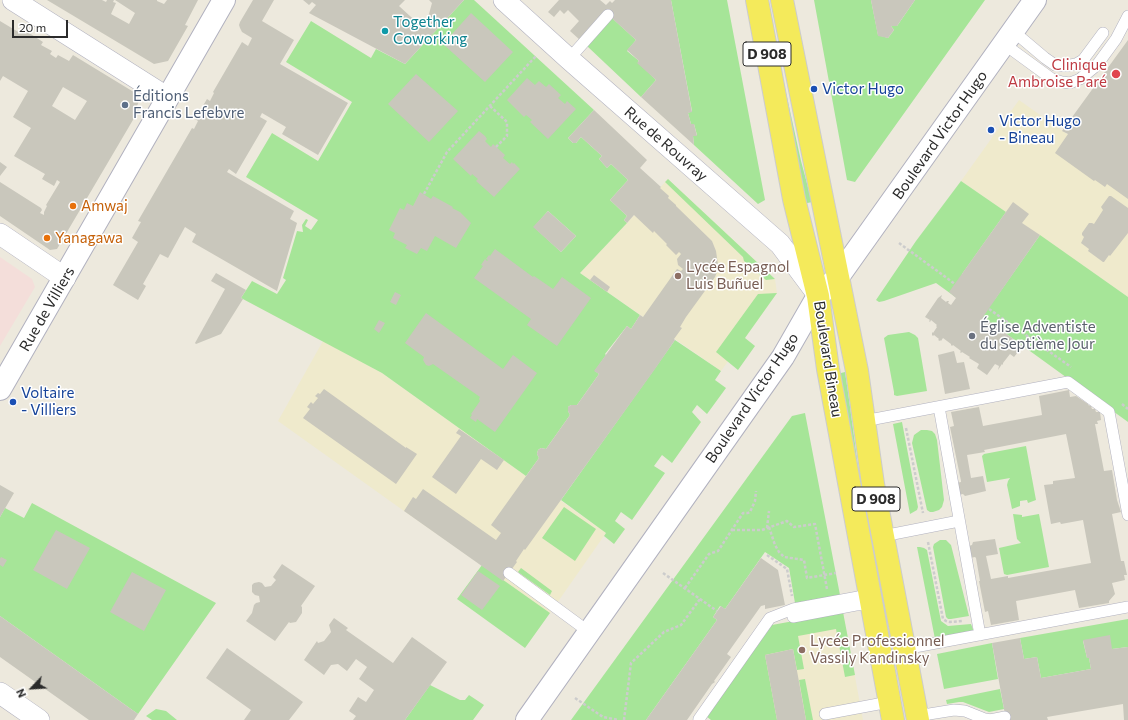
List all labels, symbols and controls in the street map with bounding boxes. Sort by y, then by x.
scale bar [14,12,70,38]
place label: Together Coworking [393,13,467,48]
text: 20 m [19,20,46,34]
marker: Together Coworking [380,26,390,36]
road number: D 908 [743,42,791,66]
place label: Clinique Ambroise Paré [1008,56,1107,91]
street label: Boulevard Victor Hugo [889,67,991,203]
marker: Clinique Ambroise Paré [1110,68,1122,80]
place label: Victor Hugo [822,80,904,98]
marker: Victor Hugo [809,84,819,94]
place label: Éditions Francis Lefebvre [133,87,245,122]
marker: Éditions Francis Lefebvre [120,100,130,110]
street label: Rue de Rouvray [621,103,711,185]
place label: Victor Hugo - Bineau [999,112,1081,147]
marker: Victor Hugo - Bineau [986,125,996,135]
place label: Amwaj [81,197,128,215]
marker: Amwaj [68,201,78,211]
place label: Yanagawa [55,229,123,247]
marker: Yanagawa [42,233,52,243]
place label: Lycée Espagnol Luis Buñuel [686,258,790,293]
street label: Rue de Villiers [16,264,78,354]
marker: Lycée Espagnol Luis Buñuel [673,271,683,281]
street label: Boulevard Bineau [810,300,846,418]
place label: Église Adventiste du Septième Jour [980,318,1096,353]
street label: Boulevard Victor Hugo [702,329,802,467]
marker: Église Adventiste du Septième Jour [967,331,977,341]
place label: Voltaire - Villiers [21,384,76,419]
marker: Voltaire - Villiers [8,397,18,407]
road number: D 908 [852,487,900,511]
place label: Lycée Professionnel Vassily Kandinsky [810,632,945,667]
marker: Lycée Professionnel Vassily Kandinsky [797,645,807,655]
north arrow [12,668,52,708]
text: N [13,687,28,700]

